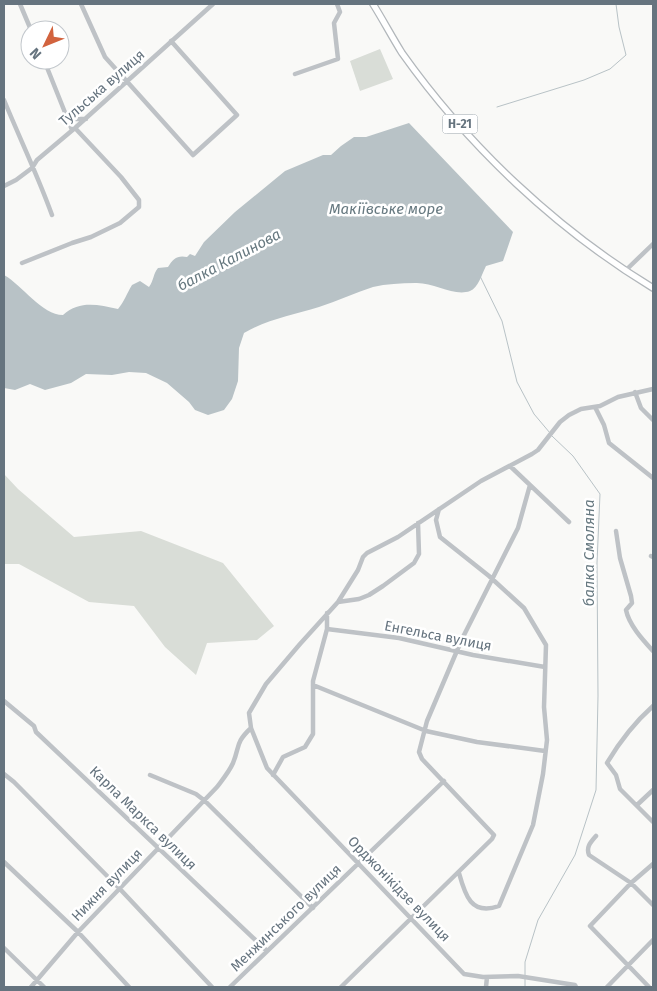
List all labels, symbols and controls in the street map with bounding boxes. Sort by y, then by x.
north arrow [20,20,70,70]
text: N [26,44,45,63]
street label: Тульська вулиця [56,46,148,130]
road number: Н-21 [442,115,478,134]
water label: Макіївське море [329,200,443,218]
water label: балка Калинова [174,225,284,295]
water label: балка Смоляна [580,500,598,606]
street label: Енгельса вулиця [383,617,493,655]
street label: Карла Маркса вулиця [86,763,200,873]
street label: Орджонікідзе вулиця [344,833,454,945]
street label: Нижня вулиця [68,845,146,925]
street label: Менжинського вулиця [227,861,345,975]

